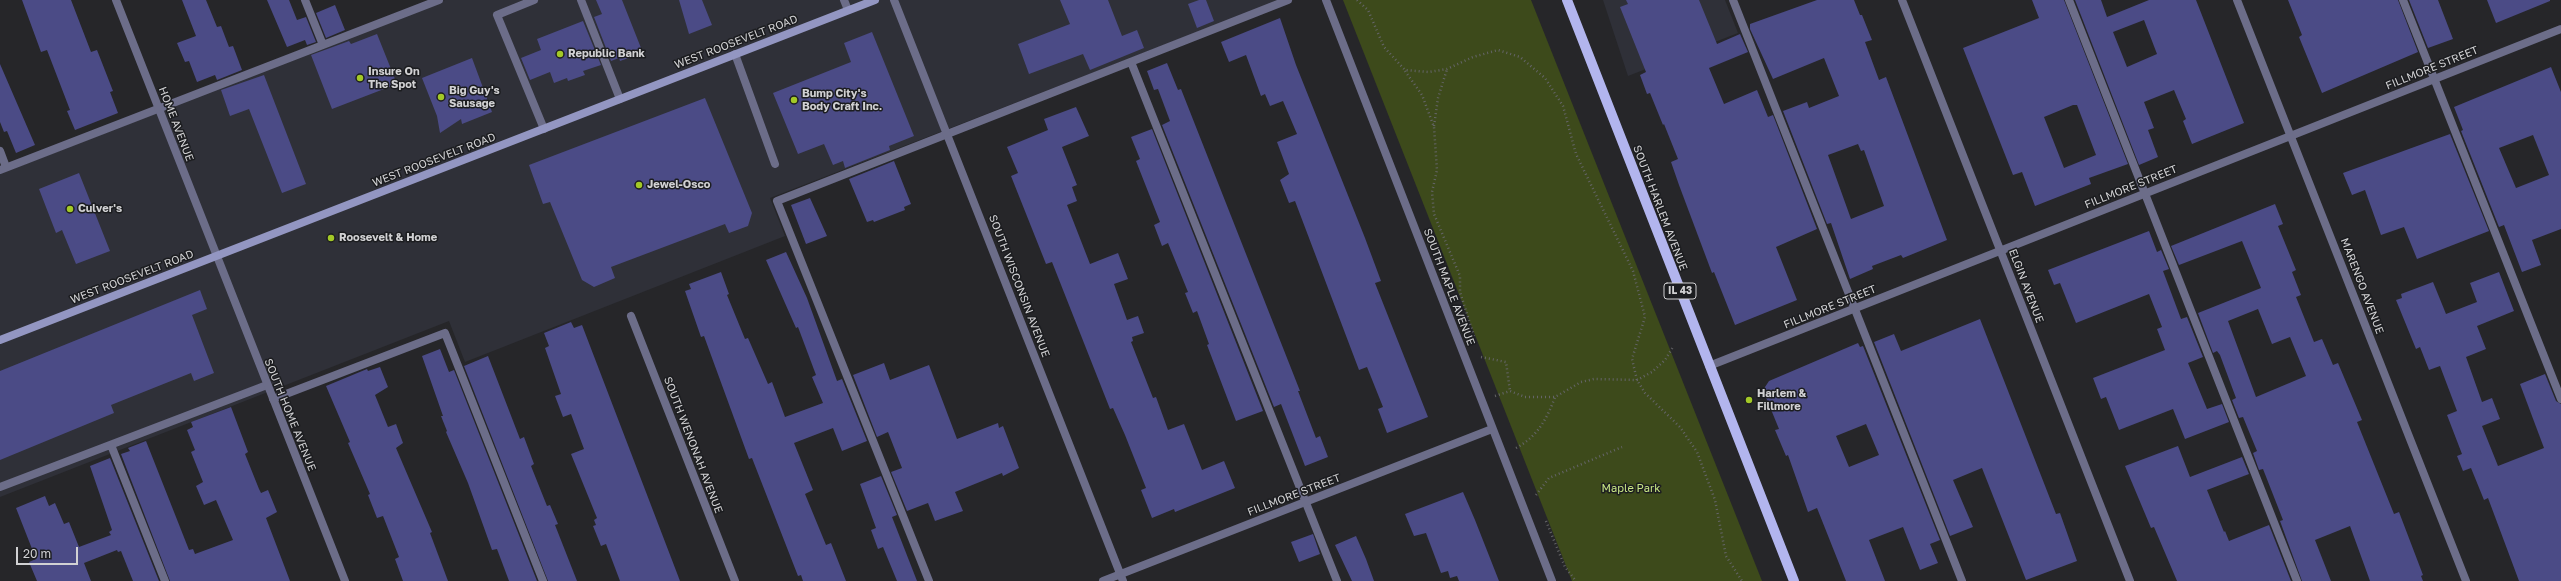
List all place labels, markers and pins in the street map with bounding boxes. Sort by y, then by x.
place label: Republic Bank [568,47,645,61]
marker: Republic Bank [555,49,565,59]
place label: Insure On The Spot [368,65,420,91]
marker: Insure On The Spot [355,73,365,83]
place label: Big Guy's Sausage [449,84,500,110]
place label: Bump City's Body Craft Inc. [802,87,882,113]
marker: Big Guy's Sausage [436,92,446,102]
marker: Bump City's Body Craft Inc. [789,95,799,105]
place label: Jewel-Osco [647,178,710,192]
marker: Jewel-Osco [634,180,644,190]
place label: Culver's [78,202,122,216]
marker: Culver's [65,204,75,214]
place label: Roosevelt & Home [339,231,437,245]
marker: Roosevelt & Home [326,233,336,243]
place label: Harlem & Fillmore [1757,387,1806,413]
marker: Harlem & Fillmore [1744,395,1754,405]

